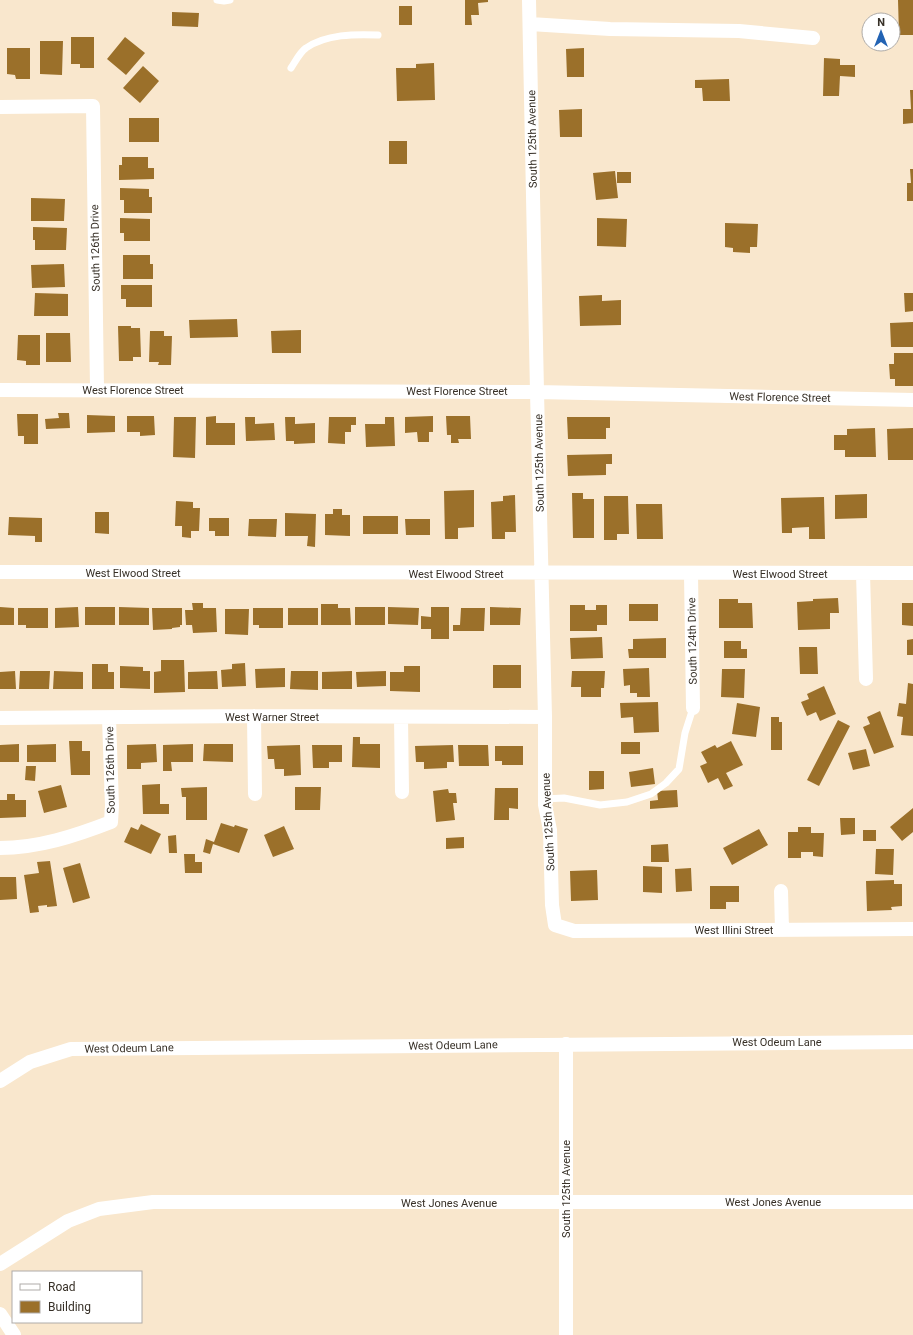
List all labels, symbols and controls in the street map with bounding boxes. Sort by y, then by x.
north arrow [861,12,901,52]
text: N [877,16,885,29]
street label: South 125th Avenue [525,90,540,188]
street label: South 126th Drive [88,204,103,292]
street label: West Florence Street [82,384,184,397]
street label: West Florence Street [406,385,508,398]
street label: West Florence Street [729,390,831,405]
street label: South 125th Avenue [532,414,547,512]
street label: West Elwood Street [85,567,181,580]
street label: West Elwood Street [408,568,504,581]
street label: West Elwood Street [732,568,828,581]
street label: South 124th Drive [685,597,700,685]
street label: West Warner Street [225,711,319,724]
street label: South 126th Drive [103,726,118,814]
street label: South 125th Avenue [539,772,558,871]
street label: West Illini Street [695,924,774,937]
street label: West Odeum Lane [732,1036,822,1049]
street label: West Odeum Lane [408,1038,498,1053]
street label: West Odeum Lane [84,1041,174,1056]
street label: South 125th Avenue [560,1140,573,1238]
street label: West Jones Avenue [725,1196,821,1209]
street label: West Jones Avenue [401,1197,497,1210]
legend [12,1271,142,1323]
text: Road [48,1280,76,1294]
text: Building [48,1300,91,1314]

